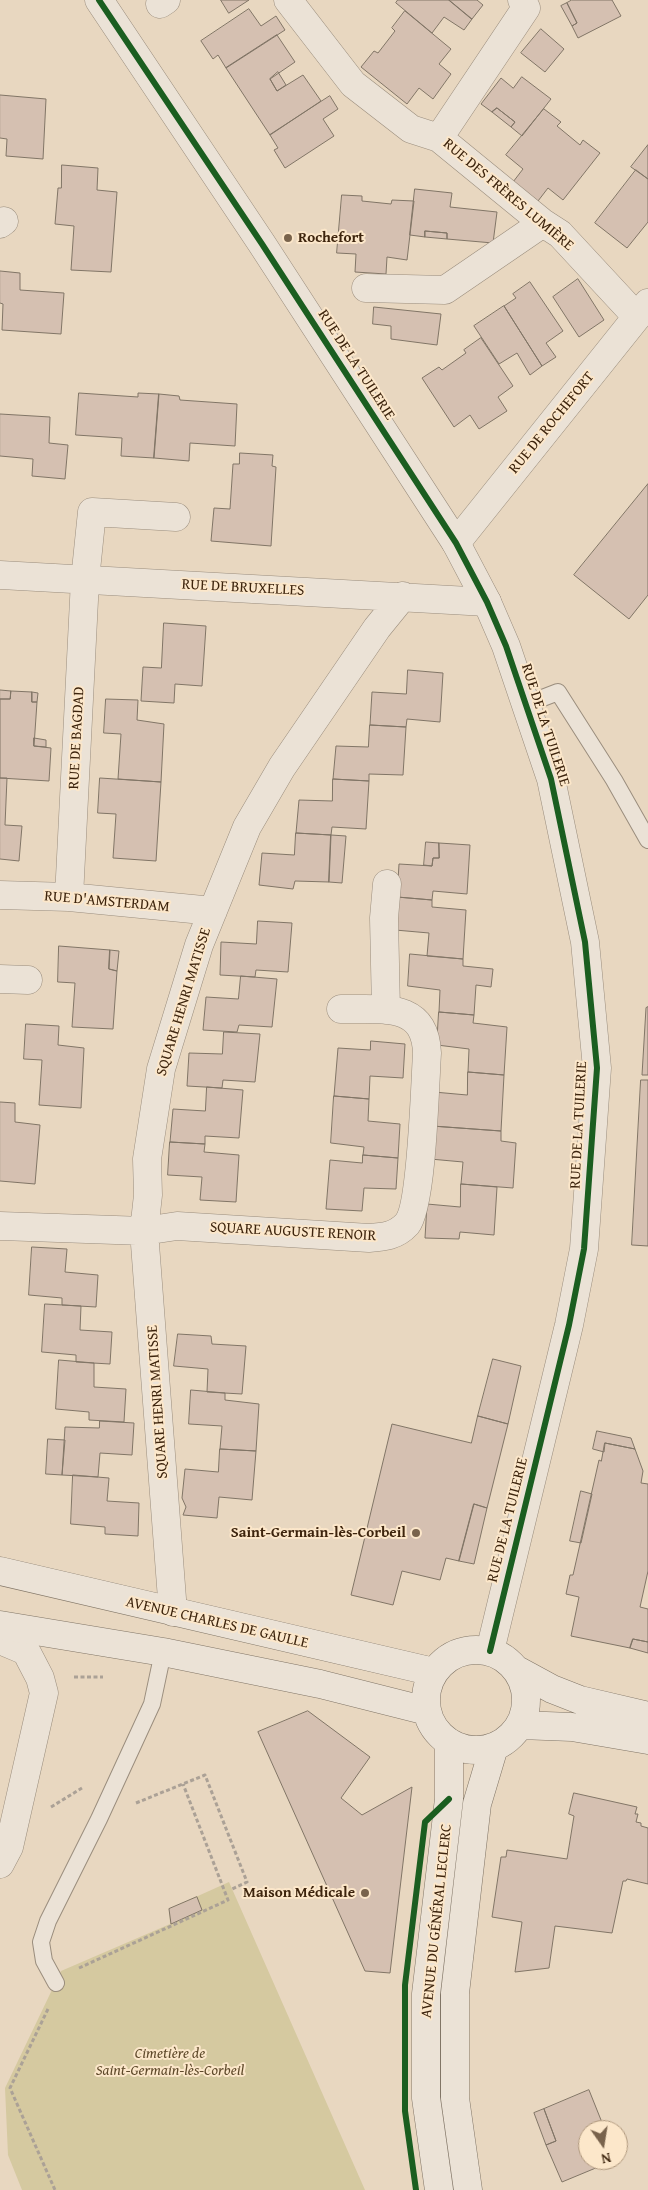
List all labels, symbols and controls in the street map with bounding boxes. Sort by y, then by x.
street label: RUE DES FRÈRES LUMIÈRE [439,135,577,255]
place label: Rochefort [298,229,364,247]
marker: Rochefort [282,232,294,244]
street label: RUE DE LA TUILERIE [314,307,398,423]
street label: RUE DE ROCHEFORT [505,368,599,478]
street label: RUE DE BRUXELLES [181,576,305,600]
street label: RUE DE LA TUILERIE [517,661,573,789]
street label: RUE DE BAGDAD [65,686,89,790]
street label: RUE D'AMSTERDAM [44,888,170,916]
street label: SQUARE HENRI MATISSE [153,926,215,1078]
street label: RUE DE LA TUILERIE [567,1061,591,1189]
street label: SQUARE AUGUSTE RENOIR [209,1219,377,1245]
street label: SQUARE HENRI MATISSE [144,1325,172,1479]
street label: RUE DE LA TUILERIE [484,1456,532,1584]
place label: Saint-Germain-lès-Corbeil [231,1524,406,1542]
marker: Saint-Germain-lès-Corbeil [410,1527,422,1539]
street label: AVENUE CHARLES DE GAULLE [124,1593,310,1653]
street label: AVENUE DU GÉNÉRAL LECLERC [418,1823,456,2019]
place label: Maison Médicale [243,1884,355,1902]
marker: Maison Médicale [359,1887,371,1899]
park label: Cimetière de Saint-Germain-lès-Corbeil [96,2045,244,2080]
north arrow [578,2120,628,2170]
text: N [599,2148,613,2169]

